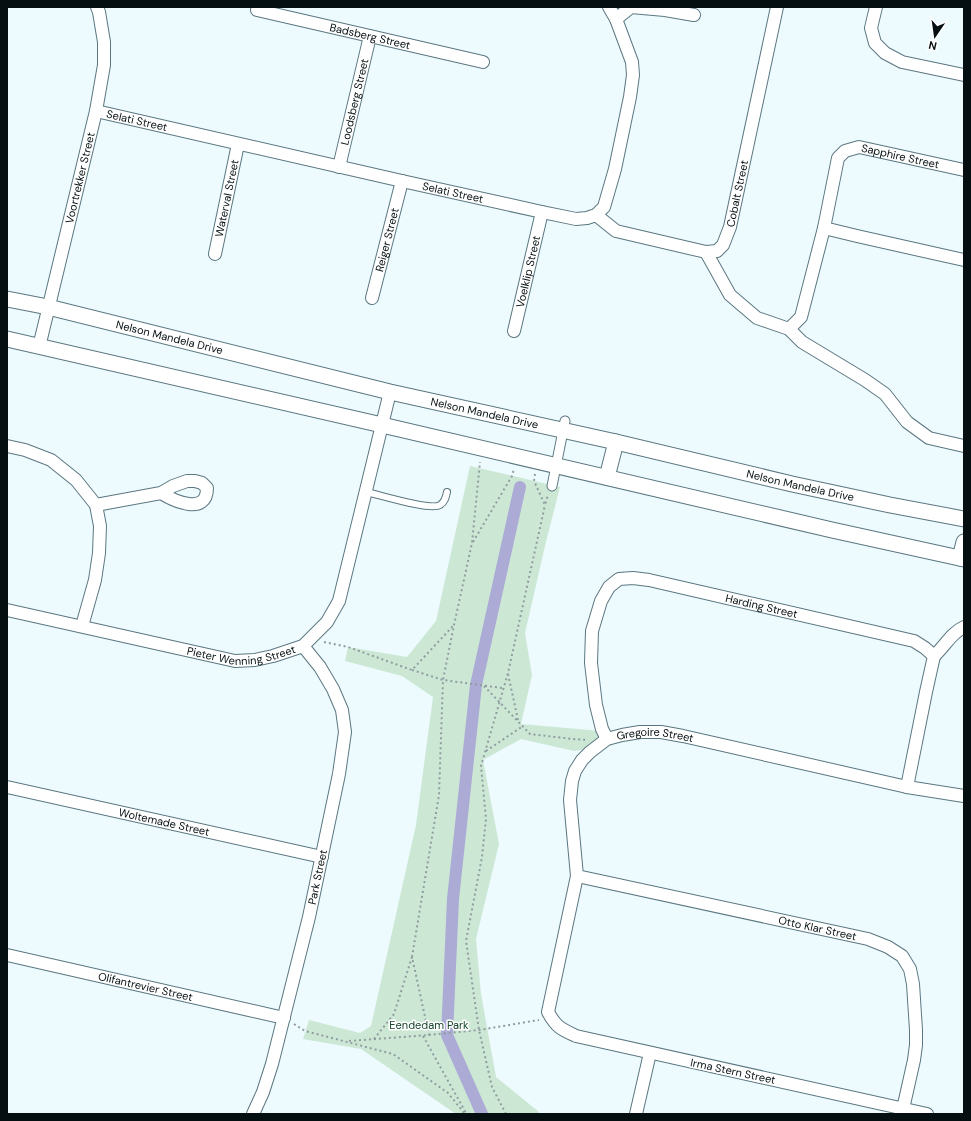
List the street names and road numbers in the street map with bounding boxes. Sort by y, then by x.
street label: Badsberg Street [328,20,412,52]
street label: Loodsberg Street [337,57,371,146]
street label: Selati Street [105,107,169,134]
street label: Voortrekker Street [62,131,98,225]
street label: Sapphire Street [860,141,941,171]
street label: Waterval Street [212,158,242,238]
street label: Cobalt Street [723,159,751,228]
street label: Selati Street [421,179,485,206]
street label: Reiger Street [372,206,402,273]
street label: Voelklip Street [513,234,543,309]
street label: Nelson Mandela Drive [115,317,225,357]
street label: Nelson Mandela Drive [429,394,540,432]
street label: Nelson Mandela Drive [745,466,855,504]
street label: Harding Street [724,591,799,621]
street label: Pieter Wenning Street [186,642,297,668]
street label: Gregoire Street [615,725,695,745]
street label: Woltemade Street [117,805,211,839]
street label: Park Street [305,848,330,906]
street label: Otto Klar Street [777,913,858,943]
street label: Olifantrevier Street [97,969,194,1004]
street label: Irma Stern Street [689,1055,777,1087]

